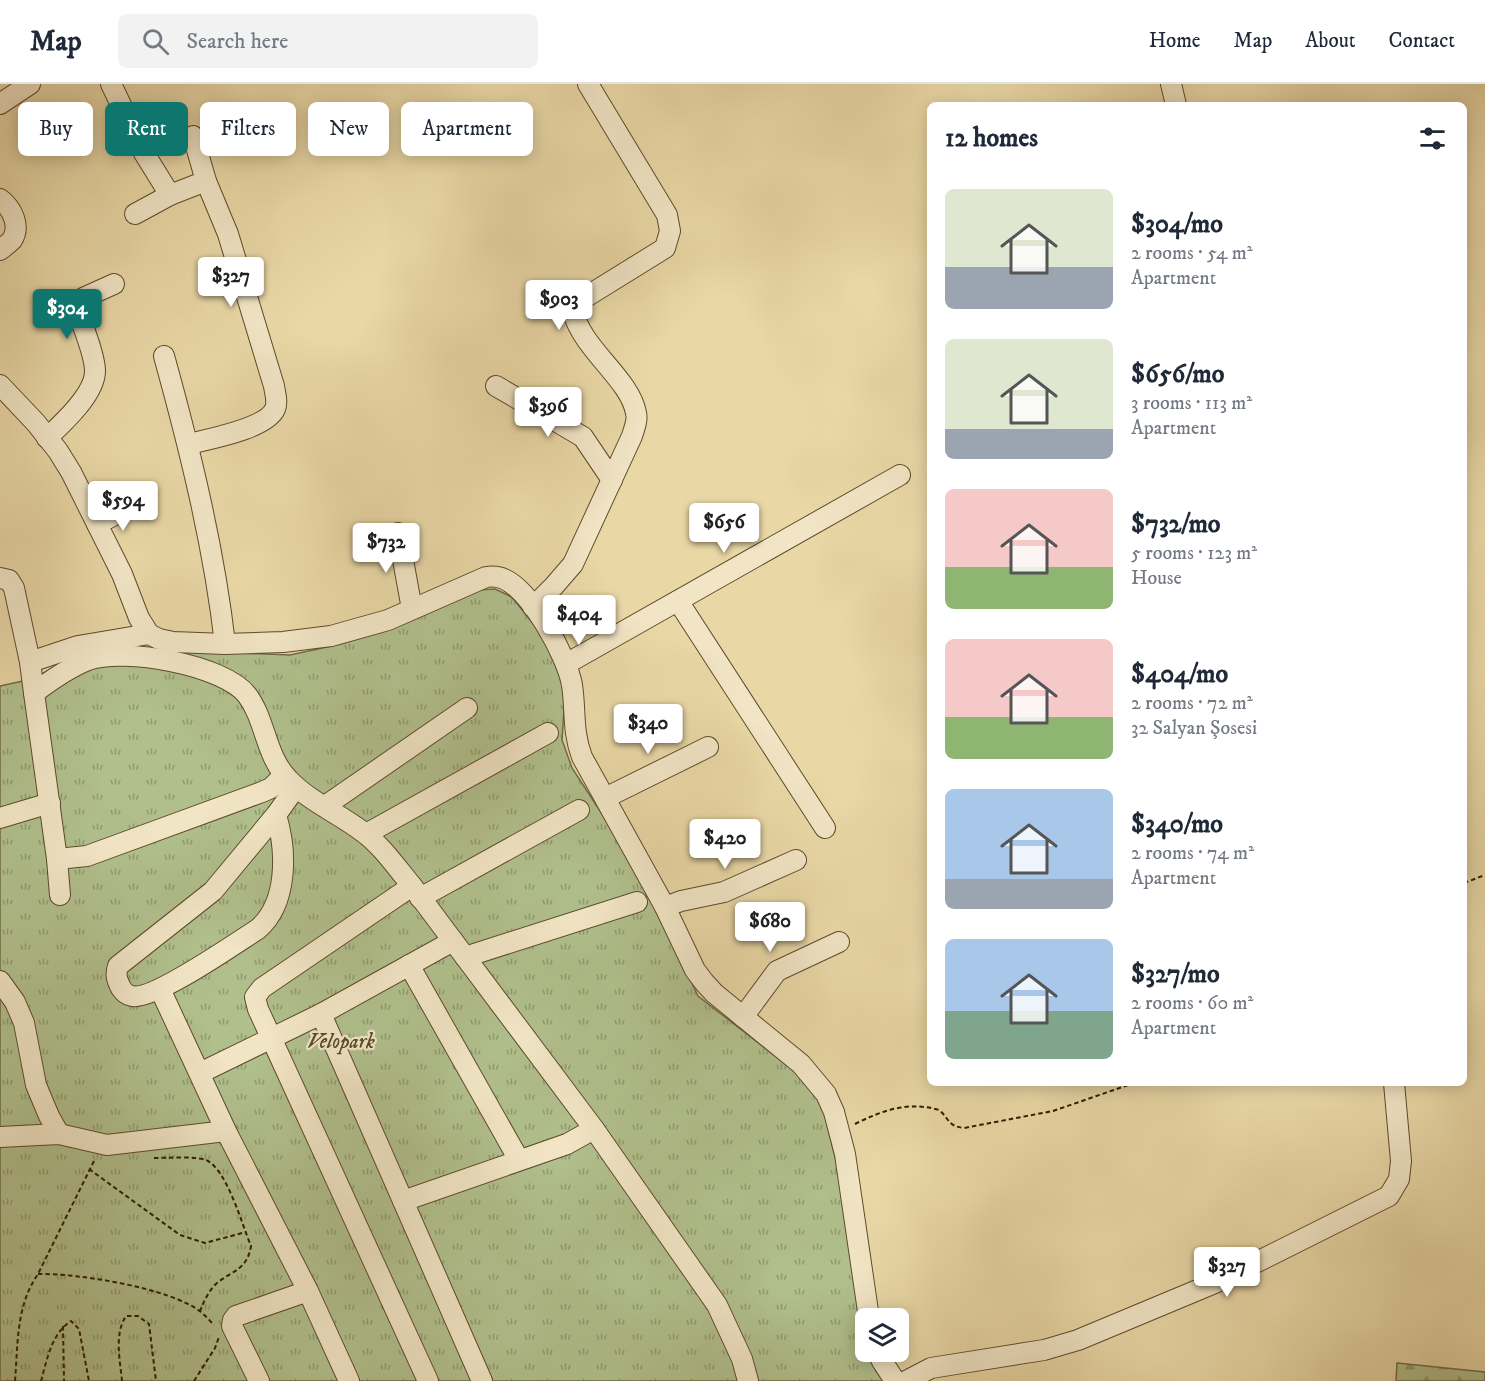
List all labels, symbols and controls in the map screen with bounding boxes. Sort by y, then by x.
search box [118,14,538,68]
text: Map [30,24,82,59]
icon: search [139,25,172,58]
text: Search here [187,28,288,55]
text: Home [1149,28,1201,54]
text: Map [1234,28,1272,54]
text: About [1305,28,1356,54]
text: Contact [1389,28,1455,54]
chip: Buy [18,102,93,156]
chip: Rent [105,102,188,156]
chip: Filters [200,102,296,156]
chip: New [308,102,389,156]
chip: Apartment [401,102,533,156]
text: 12 homes [945,122,1038,155]
icon: filters [1416,122,1449,155]
text: $304/mo [1131,208,1223,241]
icon: home [993,213,1065,285]
text: 2 rooms · 54 m² [1131,241,1253,266]
pin: $327 [195,257,267,308]
text: $327 [212,264,250,289]
text: Apartment [1131,266,1216,291]
pin: $903 [523,280,595,331]
text: $903 [539,287,579,312]
pin: $304 [31,289,103,340]
text: $304 [47,296,87,321]
text: $656/mo [1131,358,1224,391]
icon: home [993,363,1065,435]
pin: $396 [512,387,584,438]
text: 3 rooms · 113 m² [1131,391,1252,416]
text: $396 [529,394,567,419]
text: Apartment [1131,416,1216,441]
pin: $594 [87,481,159,532]
text: $594 [102,488,144,513]
pin: $656 [688,503,760,554]
text: $732/mo [1131,508,1221,541]
text: $656 [703,510,745,535]
icon: home [993,513,1065,585]
pin: $732 [350,523,422,574]
text: $732 [367,530,405,555]
text: 5 rooms · 123 m² [1131,541,1257,566]
text: House [1131,566,1182,591]
pin: $404 [543,595,615,646]
text: $404 [557,602,601,627]
text: $404/mo [1131,658,1228,691]
icon: home [993,663,1065,735]
text: 2 rooms · 72 m² [1131,691,1253,716]
pin: $340 [612,704,684,755]
text: $340 [628,711,668,736]
text: 32 Salyan Şosesi [1131,716,1257,741]
text: $340/mo [1131,808,1223,841]
icon: home [993,813,1065,885]
pin: $420 [689,819,761,870]
text: $420 [703,826,747,851]
text: 2 rooms · 74 m² [1131,841,1254,866]
text: Apartment [1131,866,1216,891]
pin: $680 [734,902,806,953]
text: $680 [749,909,791,934]
text: $327/mo [1131,958,1220,991]
icon: home [993,963,1065,1035]
text: 2 rooms · 60 m² [1131,991,1253,1016]
text: Apartment [1131,1016,1216,1041]
park label: Velopark [307,1029,375,1055]
pin: $327 [1191,1247,1263,1298]
text: $327 [1208,1254,1246,1279]
map controls [855,1308,909,1362]
button: layers [855,1308,909,1362]

